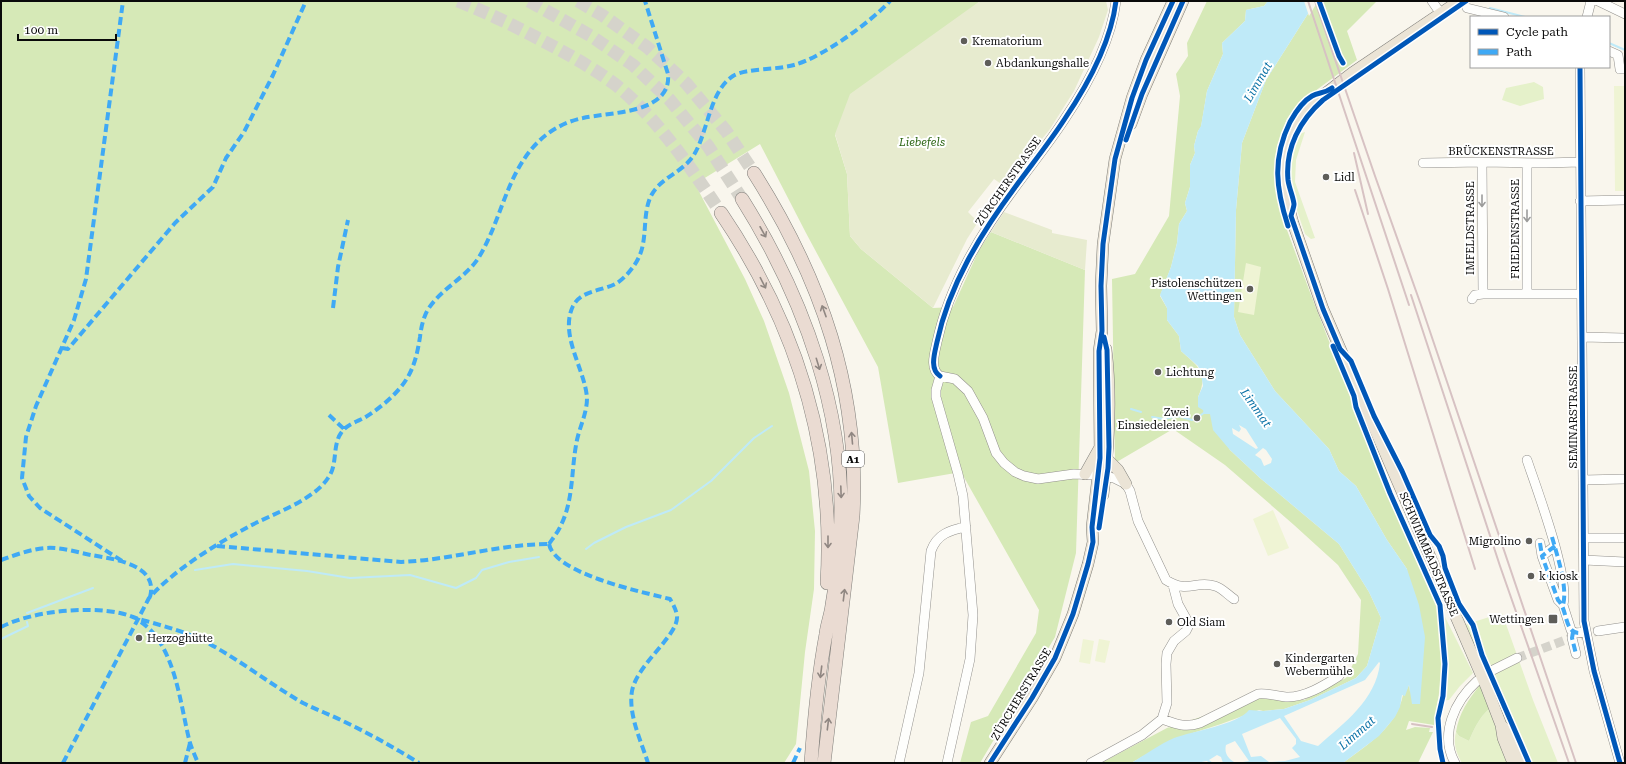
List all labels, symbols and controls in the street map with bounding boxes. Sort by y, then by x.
scale bar [18,16,116,42]
legend [1470,16,1610,68]
text: 100 m [24,23,58,37]
text: Cycle path [1506,25,1568,39]
place label: Krematorium [972,35,1042,48]
marker: Krematorium [959,36,969,46]
text: Path [1506,45,1532,59]
place label: Abdankungshalle [996,57,1089,70]
marker: Abdankungshalle [983,58,993,68]
water label: Limmat [1240,59,1275,105]
street label: ZÜRCHERSTRASSE [972,134,1044,228]
park label: Liebefels [898,136,945,149]
street label: BRÜCKENSTRASSE [1448,144,1554,158]
place label: Lidl [1334,171,1355,184]
marker: Lidl [1321,172,1331,182]
street label: FRIEDENSTRASSE [1509,179,1522,279]
street label: IMFELDSTRASSE [1464,181,1477,275]
one-way arrow [1478,194,1486,207]
one-way arrow [1523,209,1531,222]
one-way arrow [759,226,767,238]
one-way arrow [760,276,768,288]
place label: Pistolenschützen Wettingen [1151,277,1242,303]
marker: Pistolenschützen Wettingen [1245,284,1255,294]
one-way arrow [819,306,827,318]
one-way arrow [815,358,822,371]
place label: Lichtung [1166,366,1215,379]
street label: SEMINARSTRASSE [1567,366,1580,468]
marker: Lichtung [1153,367,1163,377]
water label: Limmat [1237,385,1275,430]
place label: Zwei Einsiedeleien [1117,406,1189,432]
marker: Zwei Einsiedeleien [1192,413,1202,423]
one-way arrow [848,432,856,445]
road number: A1 [842,451,864,467]
one-way arrow [837,485,845,498]
street label: SCHWIMMBADSTRASSE [1396,490,1461,618]
one-way arrow [824,535,832,548]
place label: Migrolino [1469,535,1521,548]
marker: Migrolino [1524,536,1534,546]
place label: k kiosk [1539,570,1578,583]
marker: k kiosk [1526,571,1536,581]
one-way arrow [840,589,848,602]
place label: Wettingen [1489,613,1544,626]
marker: Wettingen [1547,613,1559,625]
place label: Old Siam [1177,616,1225,629]
marker: Old Siam [1164,617,1174,627]
place label: Herzoghütte [147,632,213,645]
marker: Herzoghütte [134,633,144,643]
street label: ZÜRCHERSTRASSE [988,645,1054,743]
place label: Kindergarten Webermühle [1285,652,1355,678]
marker: Kindergarten Webermühle [1272,659,1282,669]
one-way arrow [817,665,825,678]
water label: Limmat [1335,713,1379,753]
one-way arrow [824,718,832,731]

